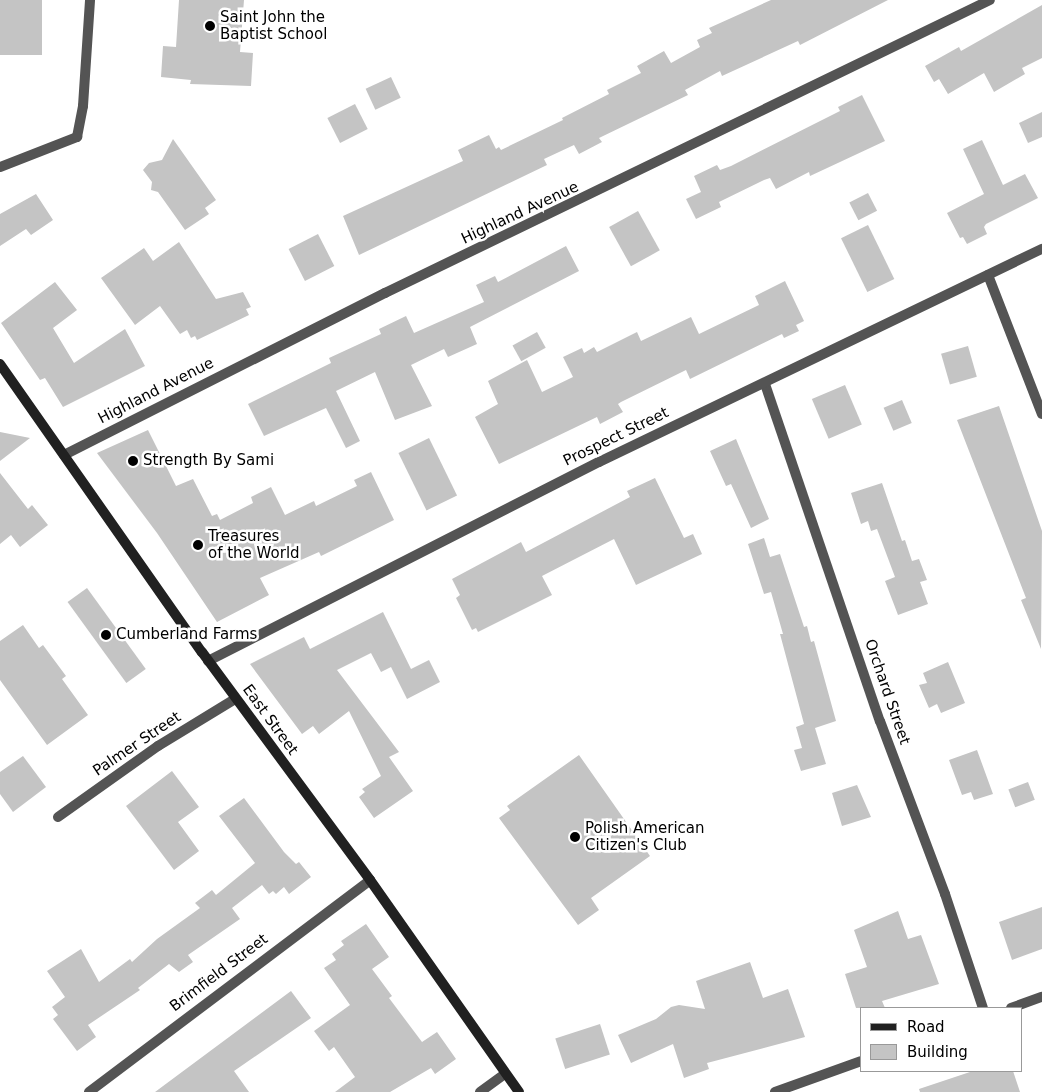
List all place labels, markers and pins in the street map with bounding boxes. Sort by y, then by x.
place label: Saint John the Baptist School [220,8,327,43]
marker: Saint John the Baptist School [204,20,216,32]
place label: Strength By Sami [143,452,274,470]
marker: Strength By Sami [127,455,139,467]
place label: Treasures of the World [208,527,300,562]
marker: Treasures of the World [192,539,204,551]
place label: Cumberland Farms [116,626,257,644]
marker: Cumberland Farms [100,629,112,641]
place label: Polish American Citizen's Club [585,819,704,854]
marker: Polish American Citizen's Club [569,831,581,843]

